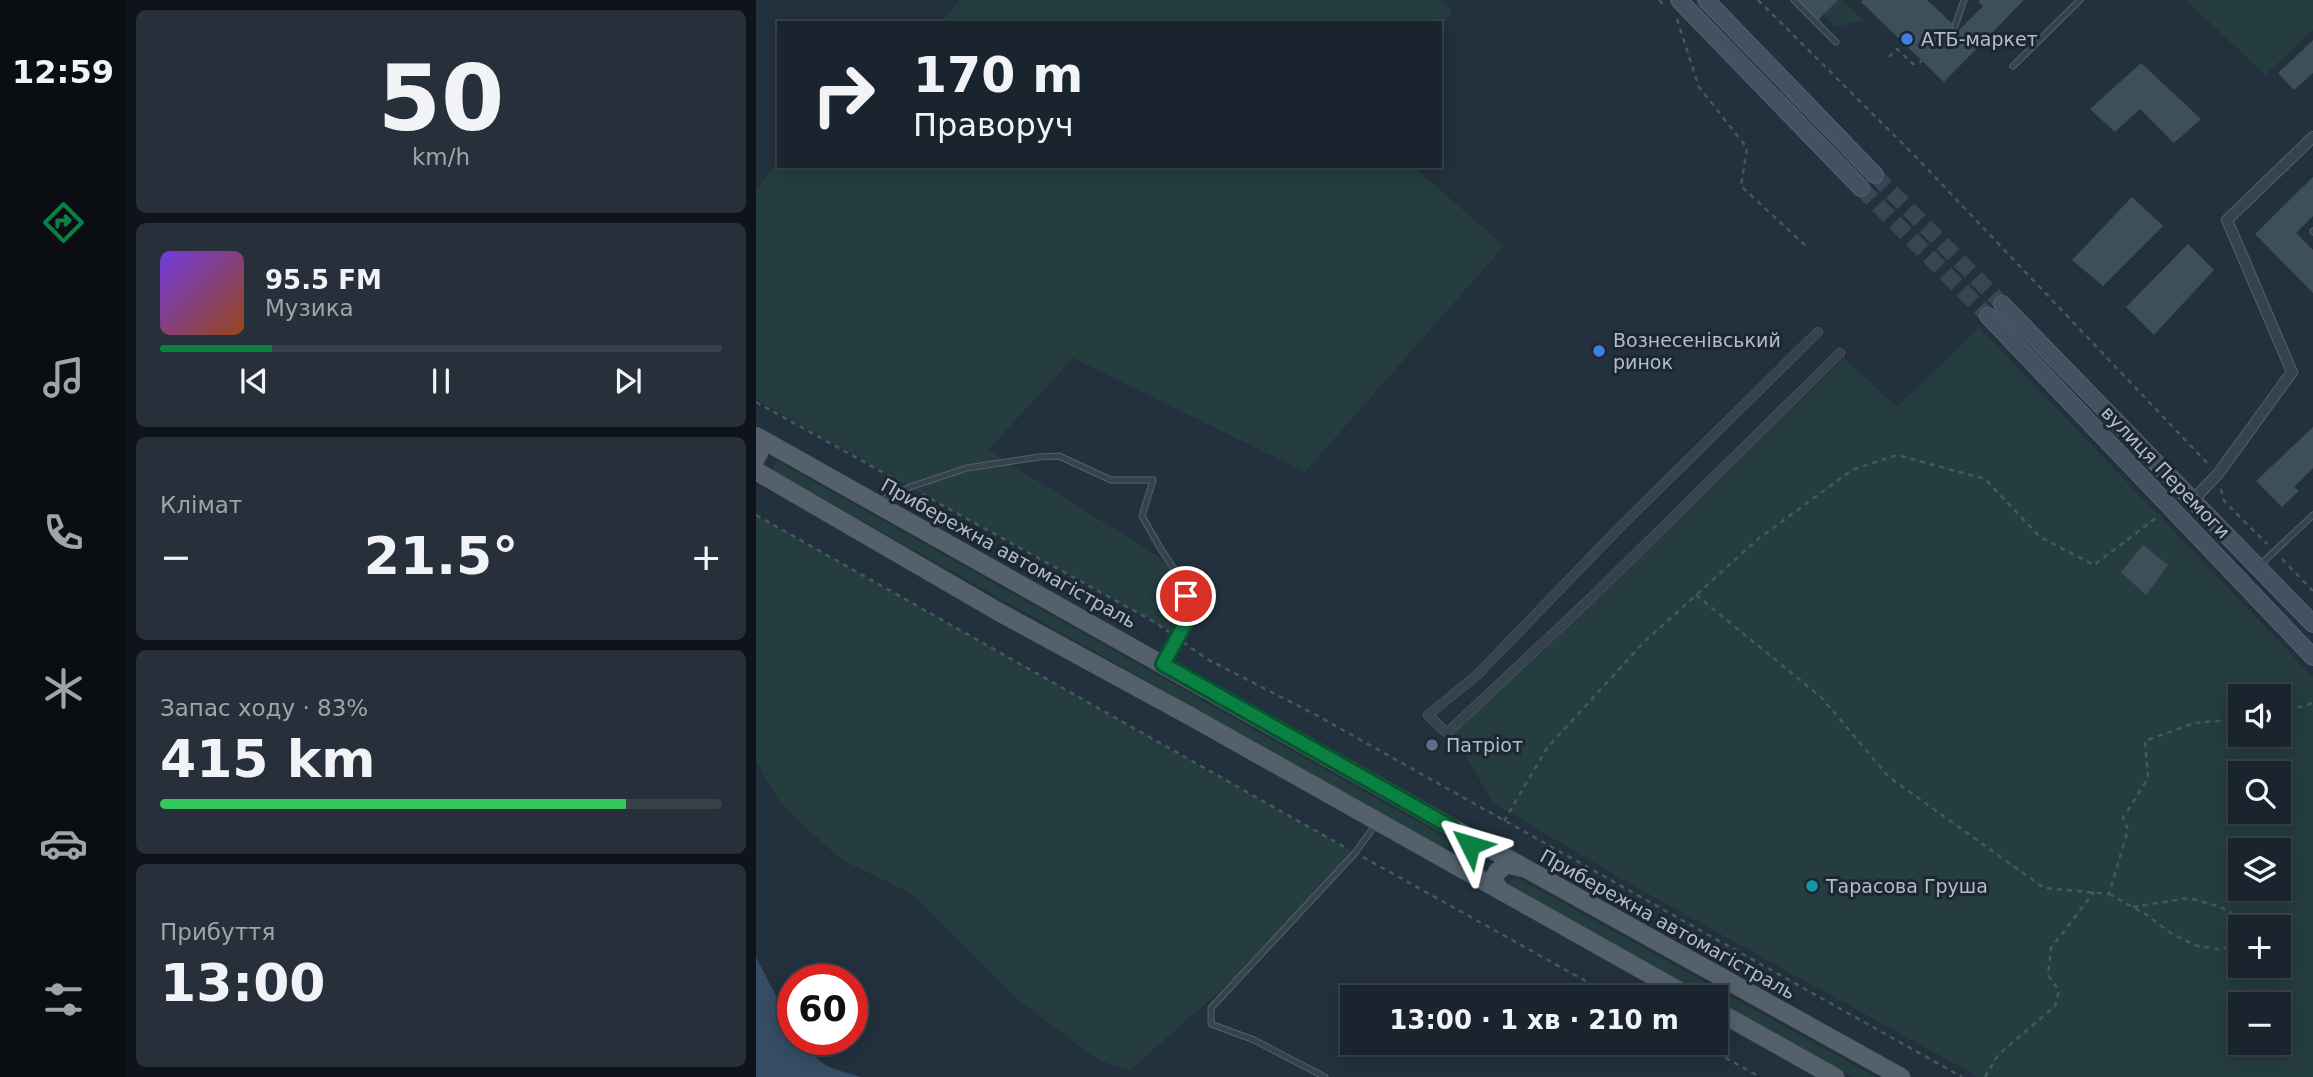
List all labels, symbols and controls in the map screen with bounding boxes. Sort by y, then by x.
place label: АТБ-маркет [1921,28,2038,50]
marker: АТБ-маркет [1899,31,1915,47]
text: 50 [378,46,504,151]
text: 170 m [913,47,1083,104]
icon: right [798,49,889,140]
text: 12:59 [12,53,114,91]
text: Праворуч [913,106,1074,144]
text: km/h [412,144,470,170]
icon: directions [39,198,88,247]
text: 95.5 FM [265,265,382,295]
text: Музика [265,295,354,321]
place label: Вознесенівський ринок [1613,329,1781,373]
marker: Вознесенівський ринок [1591,343,1607,359]
icon: music [39,353,88,402]
icon: previous [235,362,273,400]
icon: pause [422,362,460,400]
icon: next [609,362,647,400]
street label: вулиця Перемоги [2097,401,2235,543]
street label: Прибережна автомагістраль [878,473,1140,633]
text: Клімат [160,492,242,518]
icon: phone [39,508,88,557]
text: 21.5° [364,526,518,586]
text: − [160,535,192,579]
text: + [690,535,722,579]
pin [1156,566,1216,626]
icon: arrive [1167,577,1205,615]
icon: climate [39,664,88,713]
map controls [2228,684,2291,1055]
button: sound [2228,684,2291,747]
text: Запас ходу · 83% [160,695,368,721]
text: 415 km [160,729,375,789]
place label: Патріот [1446,734,1523,756]
marker: Патріот [1424,737,1440,753]
button: search [2228,761,2291,824]
position arrow [1433,808,1507,882]
icon: car [39,819,88,868]
button: layers [2228,838,2291,901]
street label: Прибережна автомагістраль [1537,844,1799,1004]
place label: Тарасова Груша [1825,875,1988,897]
marker: Тарасова Груша [1804,878,1820,894]
button: + [2228,915,2291,978]
text: Прибуття [160,919,275,945]
text: 13:00 [160,953,326,1013]
speed limit sign: 60 [777,964,868,1055]
icon: filters [39,975,88,1024]
button: − [2228,992,2291,1055]
text: 13:00 · 1 хв · 210 m [1389,1005,1679,1035]

